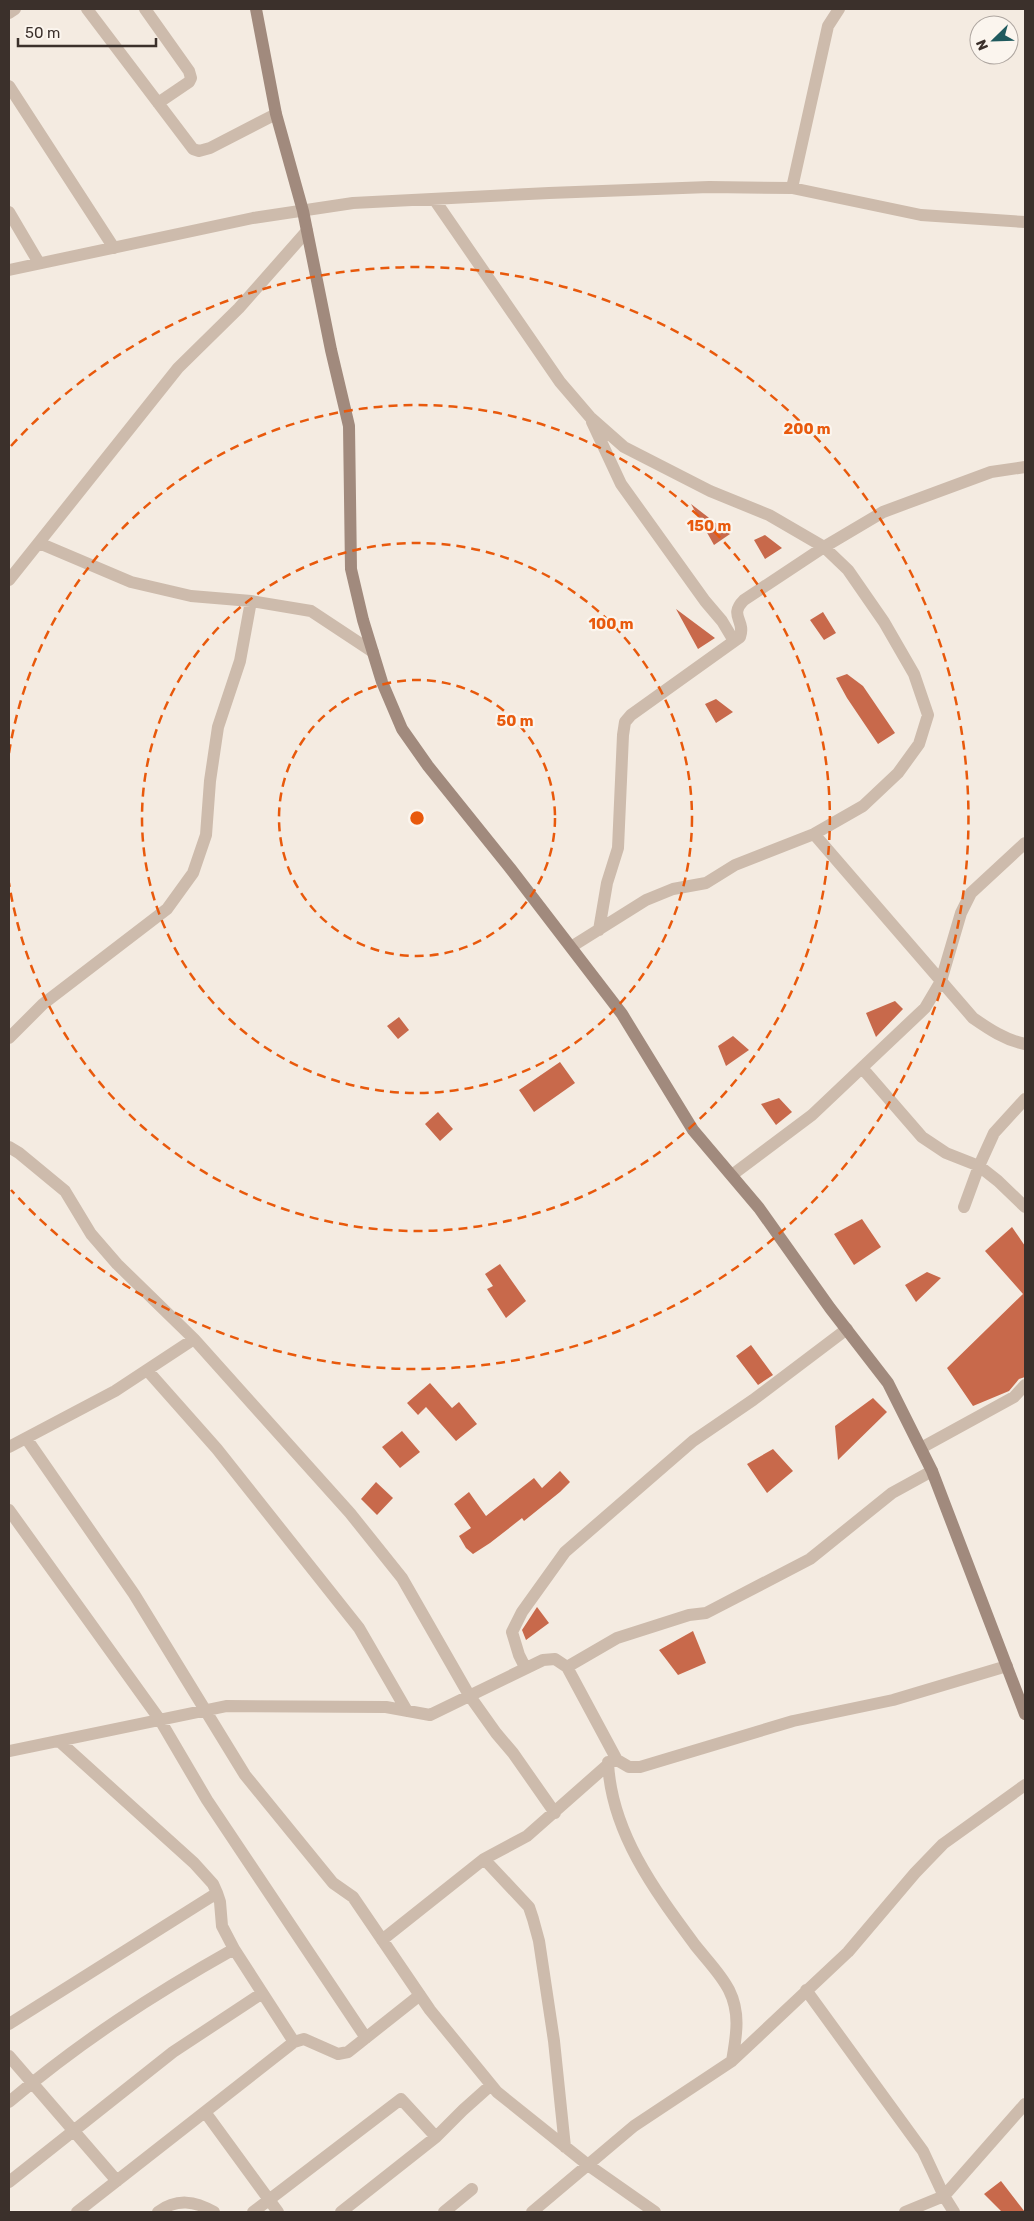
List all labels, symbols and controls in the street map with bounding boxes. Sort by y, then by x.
scale bar [18,15,155,47]
north arrow [969,15,1019,65]
text: 50 m [25,24,60,42]
text: N [973,37,992,53]
text: 200 m [783,420,831,438]
text: 150 m [687,517,731,535]
text: 100 m [589,615,633,633]
text: 50 m [497,712,533,730]
centre of rings [408,809,426,827]

